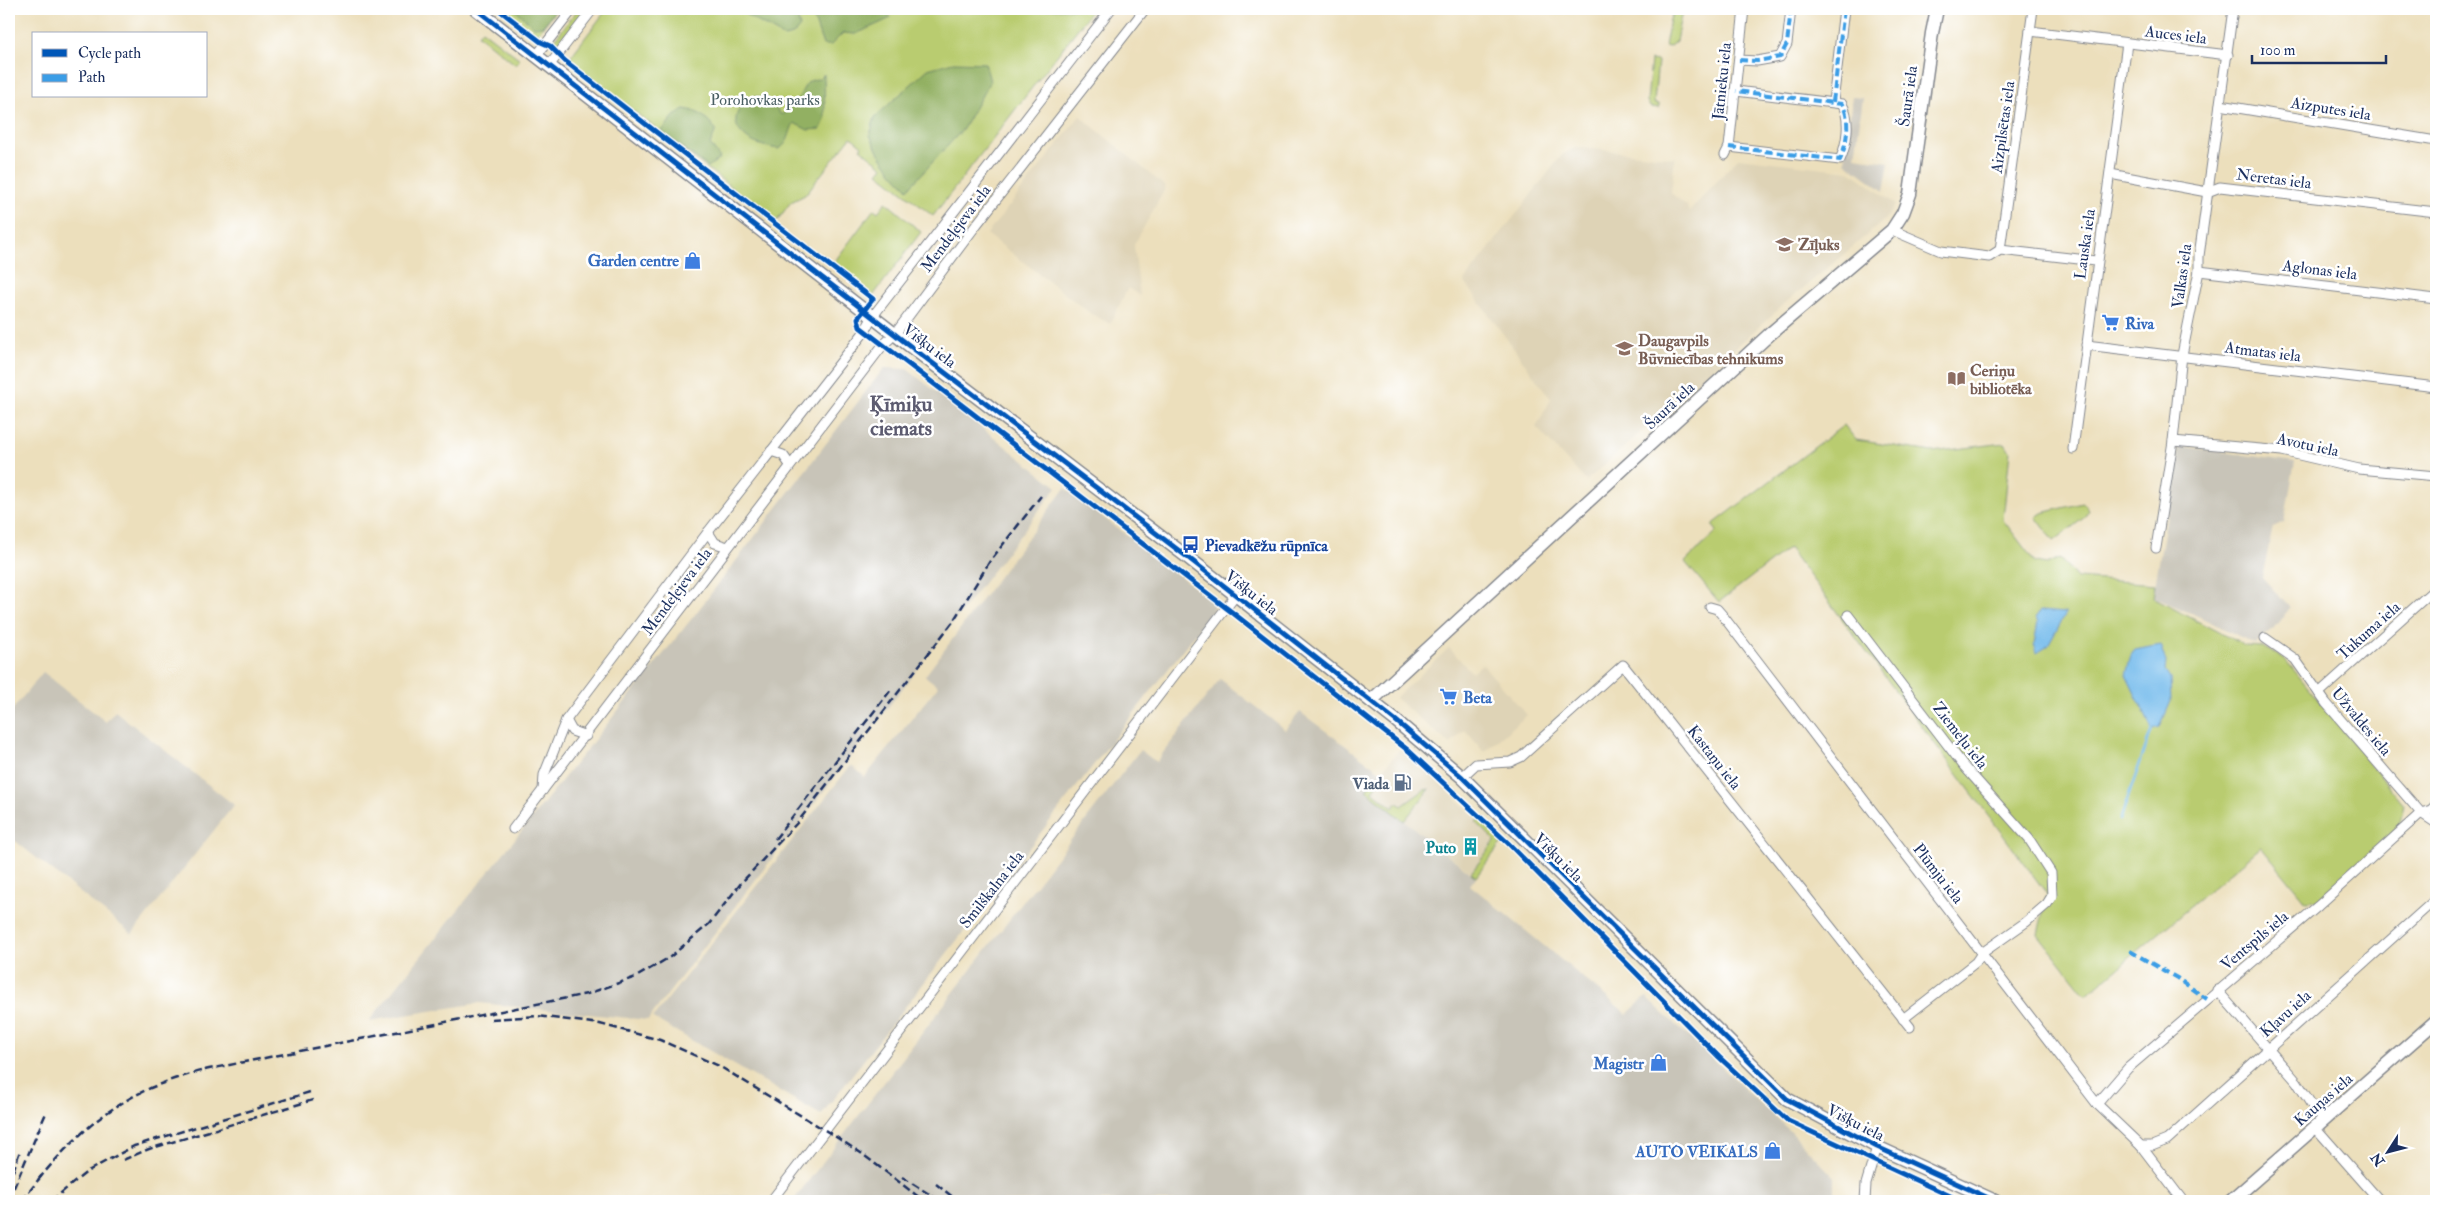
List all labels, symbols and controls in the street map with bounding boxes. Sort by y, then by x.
street label: Auces iela [2143,21,2208,49]
legend [32,32,208,98]
scale bar [2252,32,2386,64]
street label: Jātnieku iela [1708,41,1737,122]
text: 100 m [2260,41,2296,60]
text: Cycle path [78,44,141,64]
street label: Šaurā iela [1893,64,1922,128]
text: Path [78,68,105,87]
street label: Aizpilsētas iela [1986,79,2020,176]
park label: Porohovkas parks [710,90,820,111]
street label: Aizputes iela [2288,93,2373,126]
street label: Neretas iela [2235,164,2313,194]
street label: Mendeļejeva iela [916,181,995,276]
street label: Lauska iela [2070,207,2100,281]
school or university icon: Zīļuks [1774,234,1794,254]
place label: Zīļuks [1798,235,1840,255]
street label: Valkas iela [2168,242,2196,310]
shop icon: Garden centre [683,250,703,270]
place label: Garden centre [588,251,679,271]
street label: Aglonas iela [2280,255,2359,285]
supermarket icon: Riva [2101,313,2121,333]
place label: Riva [2125,314,2154,334]
street label: Višķu iela [899,319,960,373]
place label: Daugavpils Būvniecības tehnikums [1638,331,1784,369]
street label: Atmatas iela [2223,337,2302,367]
school or university icon: Daugavpils Būvniecības tehnikums [1614,339,1634,359]
place label: Ceriņu bibliotēka [1969,361,2032,399]
library icon: Ceriņu bibliotēka [1946,369,1966,389]
street label: Šaurā iela [1640,377,1699,434]
district label: Ķīmiķu ciemats [870,391,933,442]
street label: Avotu iela [2274,428,2341,461]
bus stop icon: Pievadkēžu rūpnīca [1181,535,1201,555]
place label: Pievadkēžu rūpnīca [1205,536,1328,557]
street label: Mendeļejeva iela [637,544,716,639]
street label: Višķu iela [1221,566,1282,620]
street label: Tukuma iela [2333,597,2405,664]
street label: Užvaldes iela [2327,683,2396,760]
supermarket icon: Beta [1439,687,1459,707]
place label: Beta [1463,688,1492,708]
street label: Ziemeļu iela [1928,698,1993,773]
street label: Kastaņu iela [1683,721,1746,794]
fuel station icon: Viada [1393,773,1413,793]
place label: Viada [1351,774,1389,794]
street label: Višķu iela [1529,829,1587,887]
building icon: Puto [1460,837,1480,857]
place label: Puto [1426,838,1456,858]
street label: Plūmju iela [1908,840,1968,908]
street label: Smilškalna iela [955,846,1029,932]
street label: Ventspils iela [2217,906,2294,976]
street label: Kļavu iela [2256,985,2316,1042]
shop icon: Magistr [1648,1053,1668,1073]
place label: Magistr [1592,1054,1645,1075]
street label: Kauņas iela [2290,1069,2357,1131]
street label: Višķu iela [1823,1100,1888,1146]
north arrow [2362,1128,2412,1178]
shop icon: AUTO VEIKALS [1762,1141,1782,1161]
place label: AUTO VEIKALS [1635,1142,1758,1162]
text: N [2367,1149,2389,1170]

